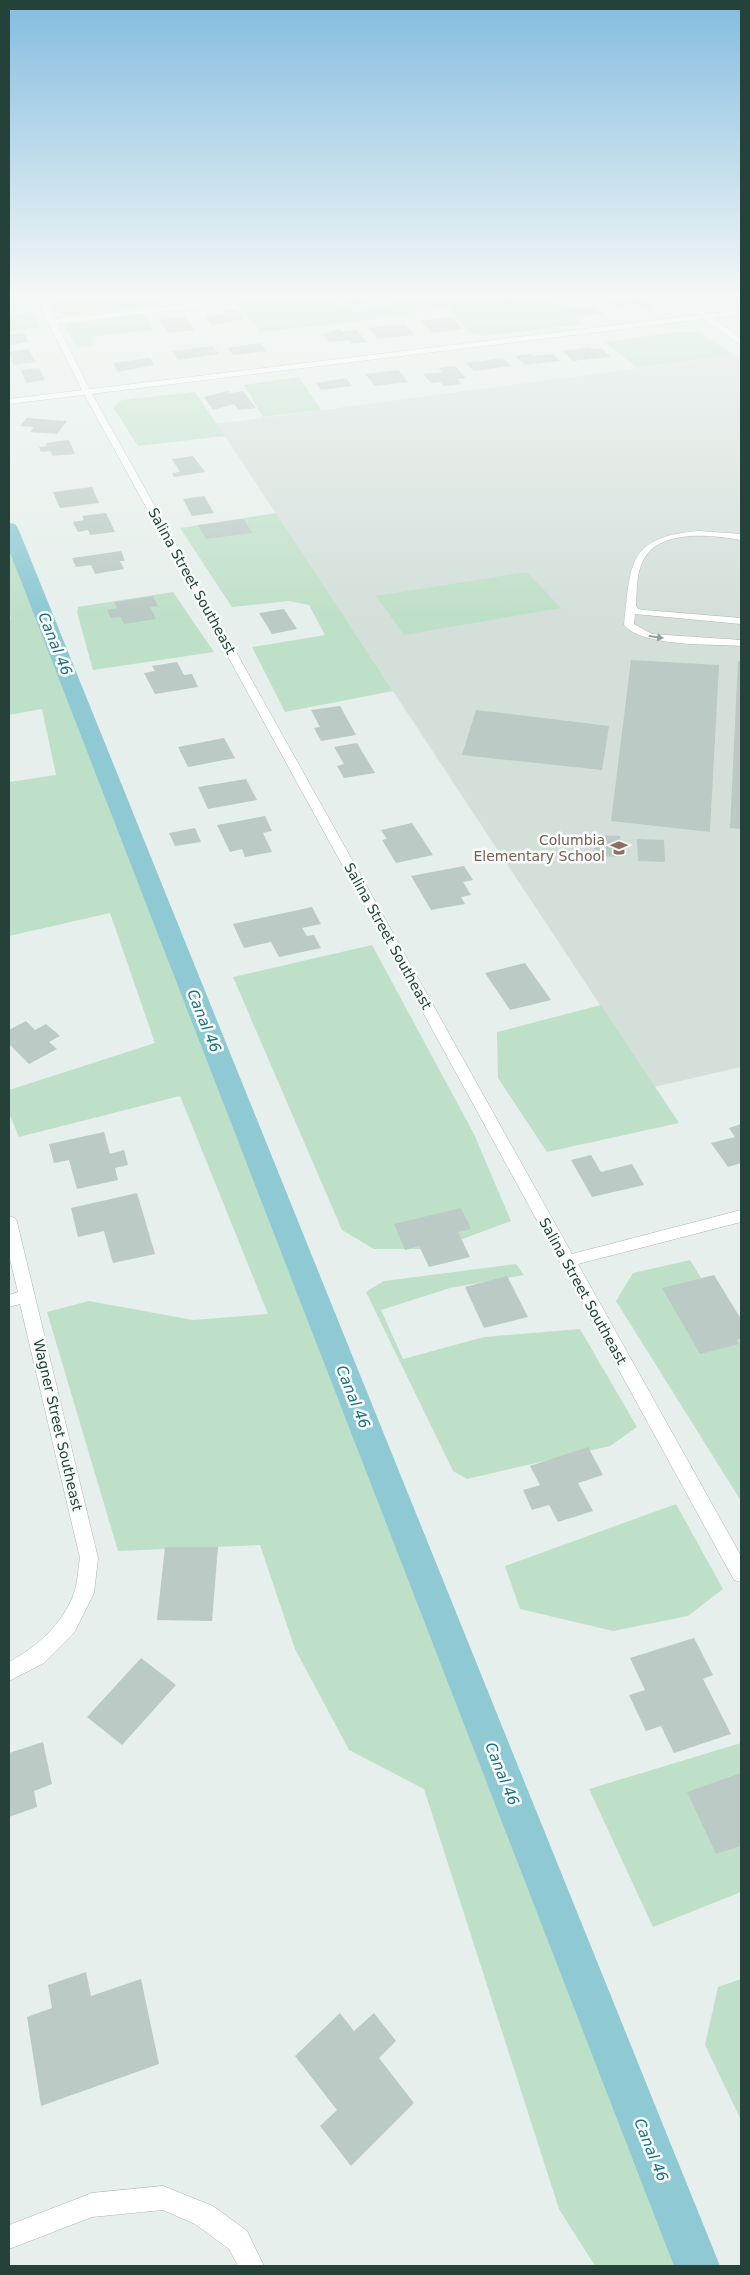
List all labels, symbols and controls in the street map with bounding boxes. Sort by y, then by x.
street label: Salina Street Southeast [145,505,239,657]
water label: Canal 46 [34,610,76,678]
one-way arrow [648,633,664,641]
place label: Columbia Elementary School [473,832,605,864]
school or university icon: Columbia Elementary School [609,838,629,858]
street label: Salina Street Southeast [341,860,435,1012]
water label: Canal 46 [183,987,225,1055]
street label: Salina Street Southeast [536,1215,630,1367]
street label: Wagner Street Southeast [30,1338,86,1513]
water label: Canal 46 [332,1363,374,1431]
water label: Canal 46 [481,1740,523,1808]
water label: Canal 46 [630,2116,672,2184]

